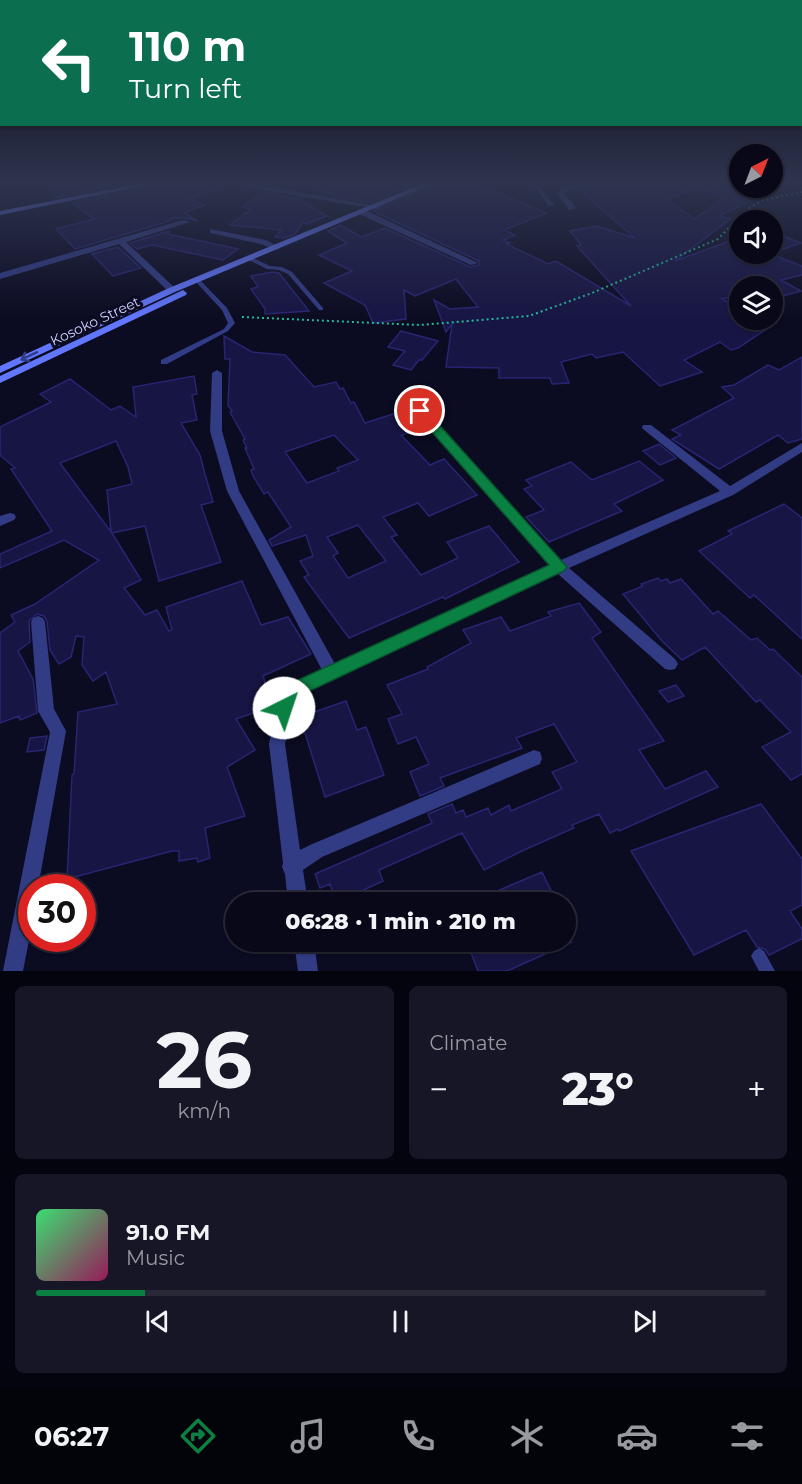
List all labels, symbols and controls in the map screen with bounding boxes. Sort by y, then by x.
text: 110 m [129,20,246,72]
icon: left [30,24,108,102]
text: Turn left [129,72,242,105]
north arrow [729,144,783,198]
map controls [729,144,783,330]
button: sound [729,210,783,264]
button: layers [729,276,783,330]
street label: Kosoko Street [47,292,143,350]
one-way arrow [21,351,39,363]
pin [394,385,445,436]
icon: arrive [403,394,436,427]
position arrow [252,676,316,740]
speed limit sign: 30 [18,874,96,952]
text: 06:28 · 1 min · 210 m [285,908,516,935]
text: 26 [156,1012,252,1108]
text: Climate [430,1031,507,1055]
text: 23° [562,1061,634,1116]
text: − [430,1069,448,1109]
text: + [747,1069,766,1109]
text: km/h [178,1099,231,1123]
text: 91.0 FM [126,1219,210,1246]
text: Music [126,1246,185,1270]
icon: previous [141,1305,174,1338]
icon: pause [384,1305,417,1338]
icon: next [628,1305,661,1338]
icon: directions [177,1415,219,1457]
icon: music [287,1415,329,1457]
icon: phone [397,1415,439,1457]
icon: climate [506,1415,548,1457]
icon: car [616,1415,658,1457]
icon: filters [726,1415,768,1457]
text: 06:27 [34,1420,109,1453]

